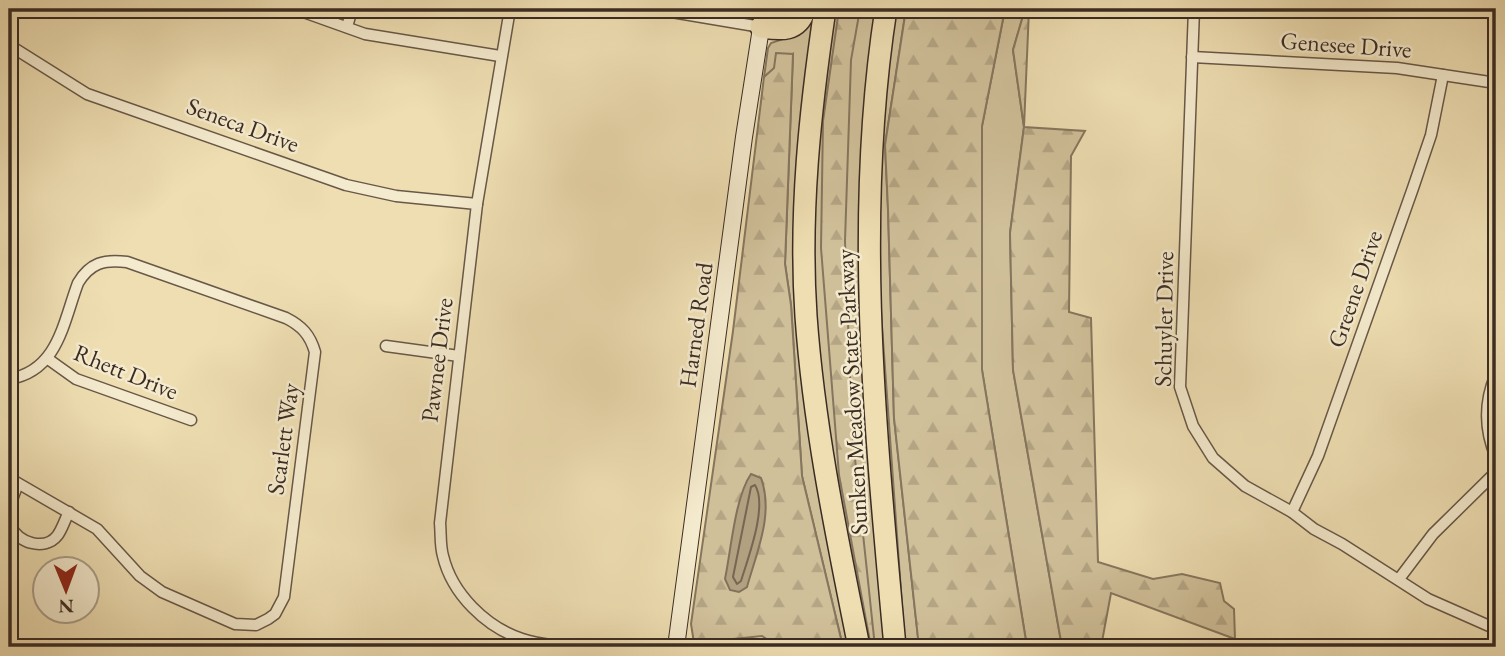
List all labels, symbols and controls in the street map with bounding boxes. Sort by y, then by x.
street label: Genesee Drive [1280,24,1413,65]
street label: Seneca Drive [183,90,304,159]
street label: Greene Drive [1320,226,1389,352]
street label: Sunken Meadow State Parkway [829,248,874,536]
street label: Schuyler Drive [1147,251,1180,387]
street label: Harned Road [671,260,720,389]
street label: Pawnee Drive [414,296,459,424]
street label: Rhett Drive [69,337,183,407]
street label: Scarlett Way [259,381,306,497]
north arrow [32,554,102,624]
text: N [58,594,74,619]

